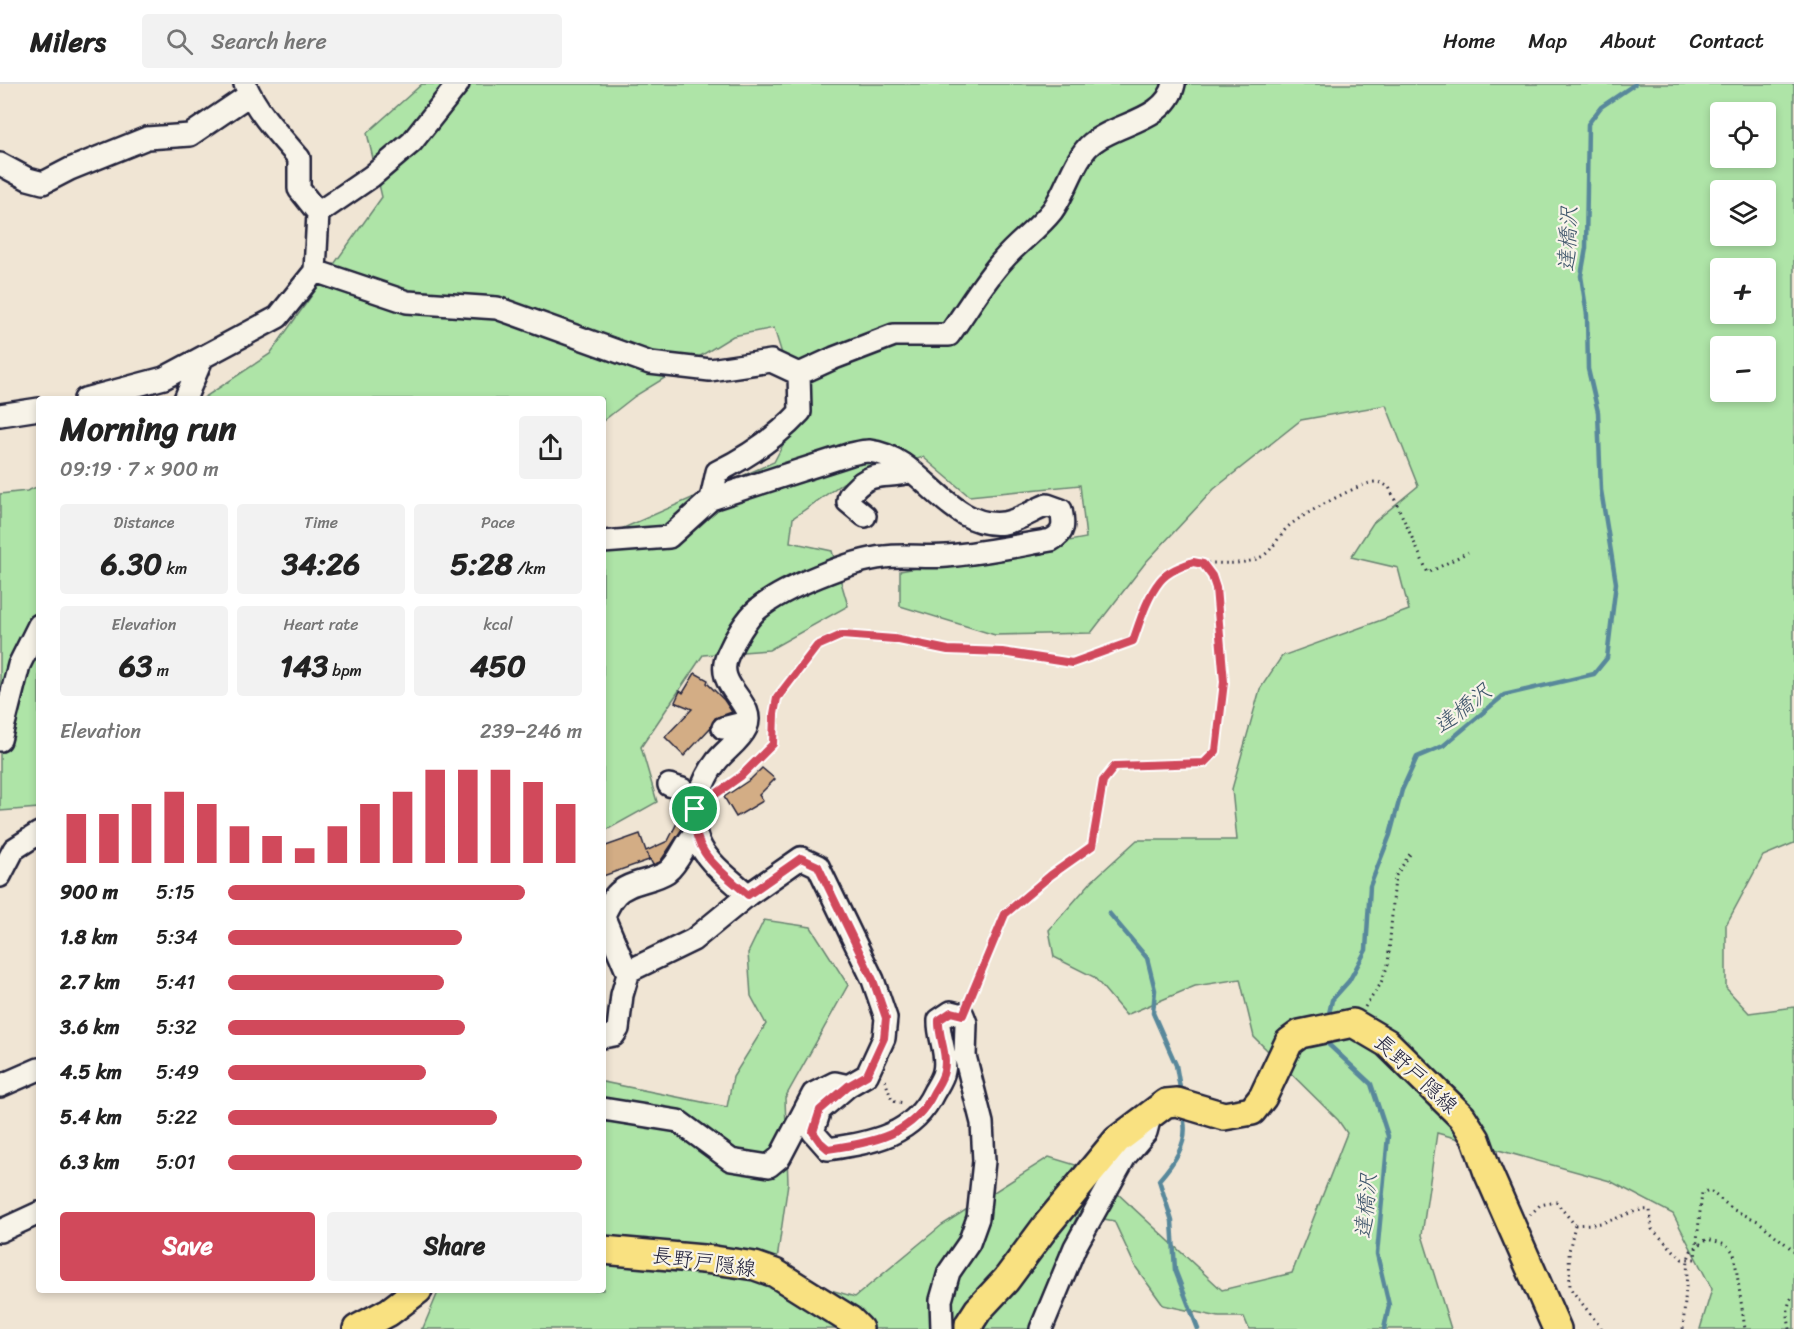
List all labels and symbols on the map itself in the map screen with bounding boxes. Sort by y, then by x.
water label: 達橋沢 [1547,204,1588,273]
water label: 達橋沢 [1424,672,1501,744]
pin [669,783,720,834]
street label: 長野戸隠線 [1365,1024,1467,1124]
water label: 達橋沢 [1343,1170,1388,1241]
street label: 長野戸隠線 [649,1236,759,1288]

